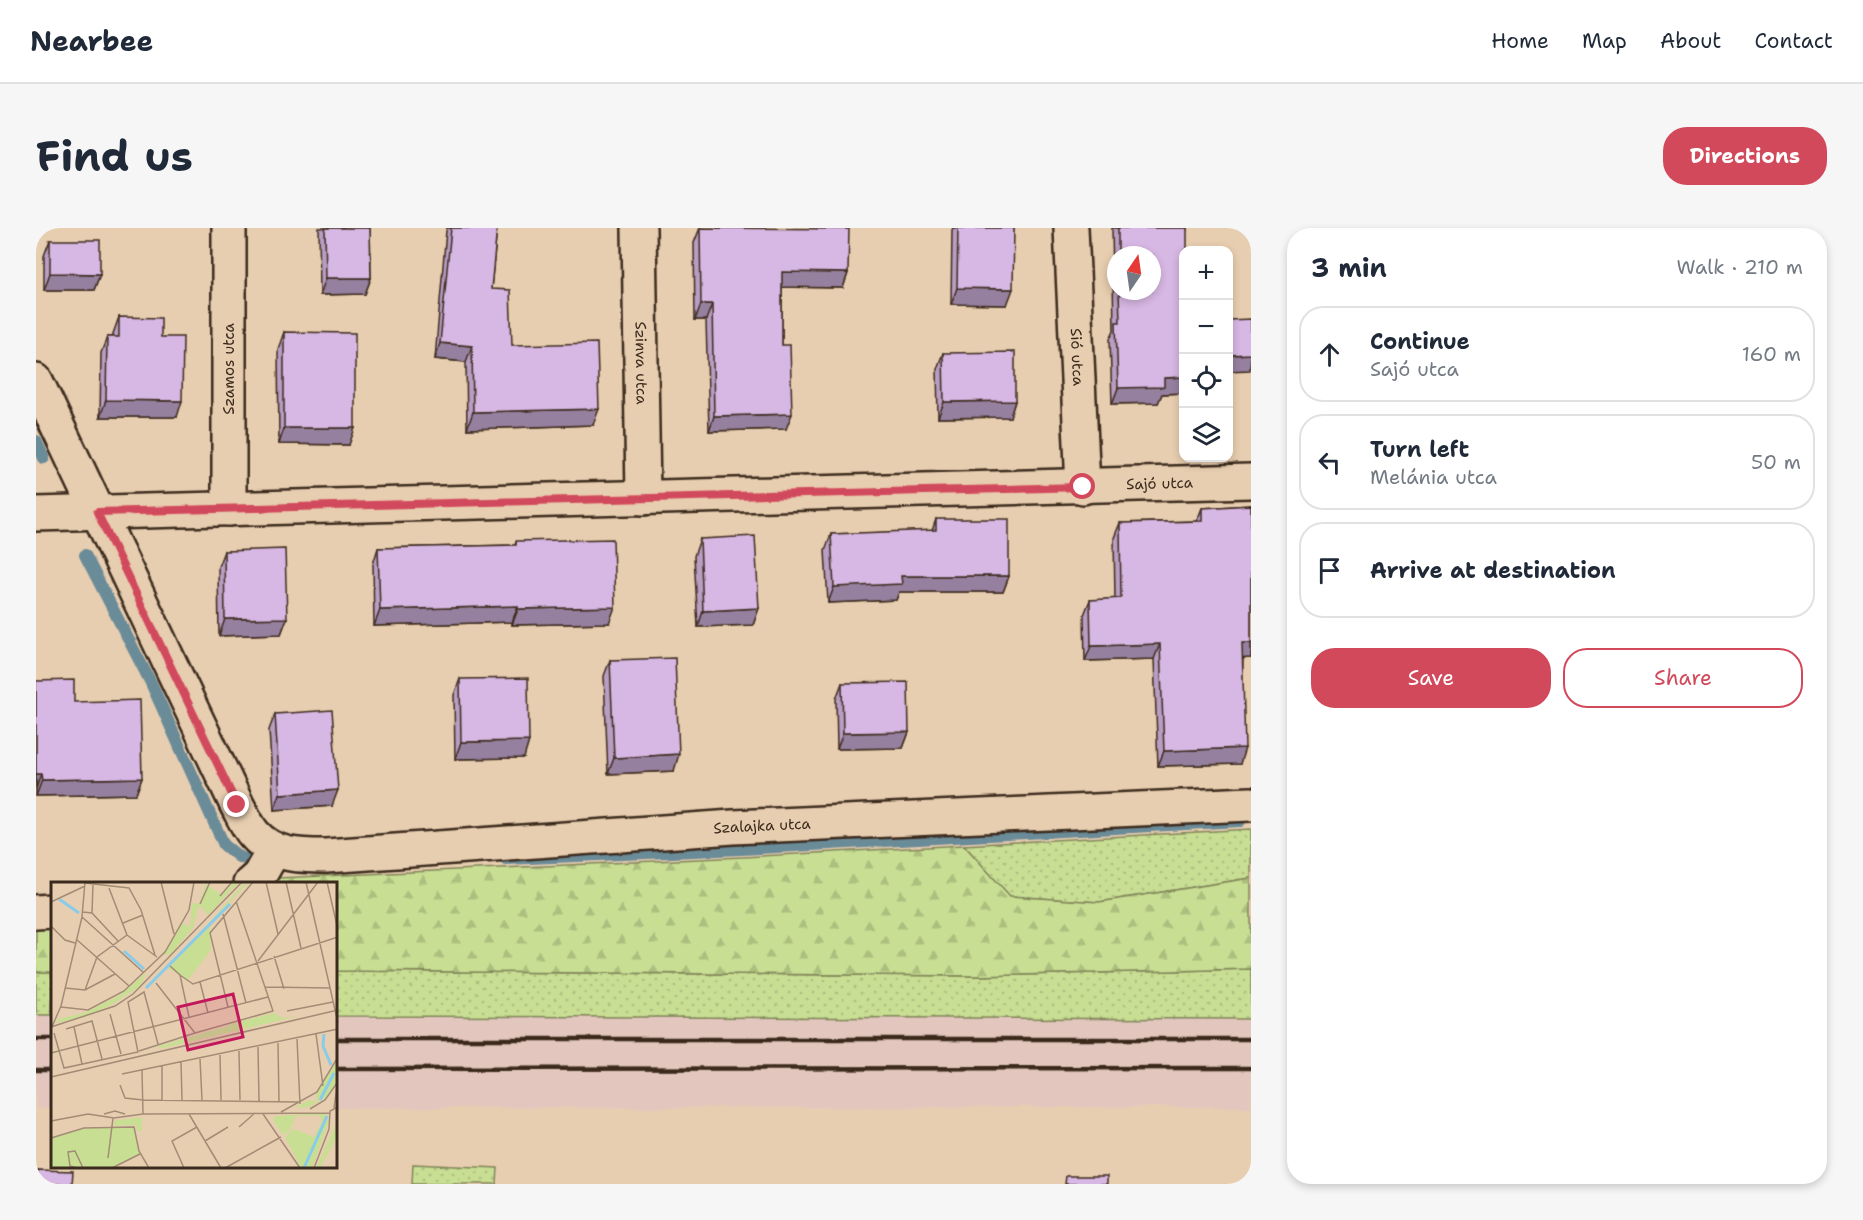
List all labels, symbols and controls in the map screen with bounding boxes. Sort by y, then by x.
text: Nearbee [30,22,153,60]
text: Home [1491,27,1549,55]
text: Map [1582,27,1627,55]
text: About [1660,27,1721,55]
text: Contact [1754,27,1833,55]
button: Directions [1663,127,1827,185]
text: Find us [36,128,193,184]
north arrow [1107,246,1161,300]
map controls [1179,246,1233,462]
button: + [1179,246,1233,300]
text: 3 min [1311,250,1387,285]
text: Walk · 210 m [1677,254,1803,280]
button: − [1179,300,1233,354]
street label: Szinva utca [630,321,652,405]
street label: Szamos utca [219,323,239,415]
street label: Sió utca [1066,327,1088,387]
text: Continue [1370,327,1470,356]
icon: ahead [1313,338,1346,371]
text: 160 m [1742,341,1801,367]
button: locate [1179,354,1233,408]
text: Sajó utca [1370,356,1459,382]
button: layers [1179,408,1233,462]
text: Turn left [1370,435,1469,464]
icon: left [1313,446,1346,479]
text: 50 m [1751,449,1801,475]
text: Melánia utca [1370,464,1497,490]
route start [1069,473,1095,499]
street label: Sajó utca [1126,473,1194,494]
icon: arrive [1313,554,1346,587]
text: Arrive at destination [1370,556,1616,585]
button: Save [1311,648,1551,708]
button: Share [1563,648,1803,708]
route end [223,791,249,817]
street label: Szalajka utca [713,814,812,838]
inset map [51,882,338,1169]

